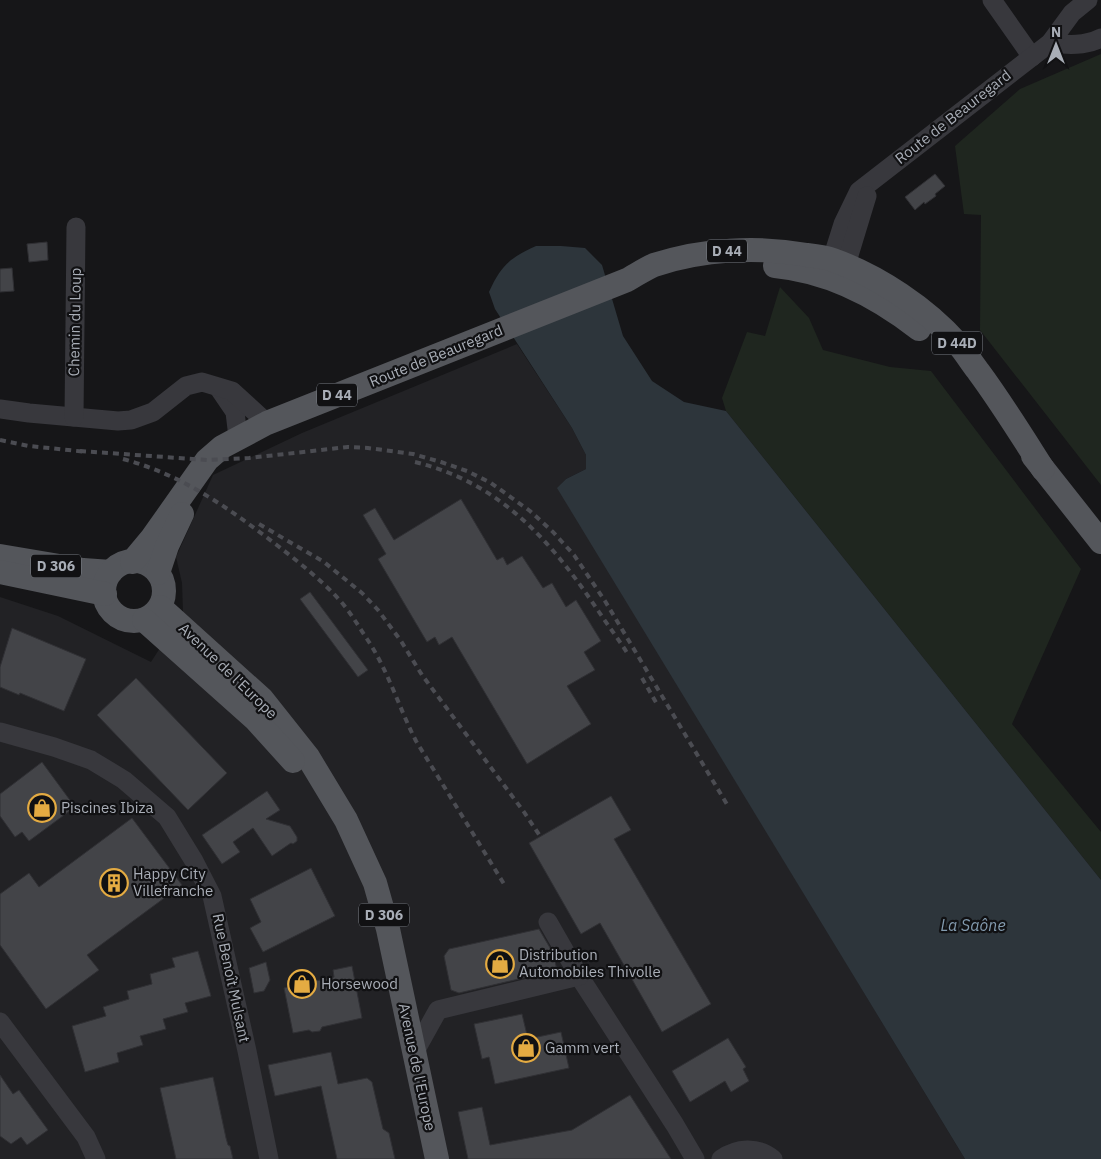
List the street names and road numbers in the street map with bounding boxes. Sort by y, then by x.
street label: Route de Beauregard [891,65,1014,168]
road number: D 44 [707,240,747,262]
street label: Chemin du Loup [64,267,85,377]
street label: Route de Beauregard [366,320,505,391]
road number: D 44D [932,332,982,354]
road number: D 44 [317,384,357,406]
road number: D 306 [31,554,81,578]
street label: Avenue de l'Europe [175,619,282,723]
road number: D 306 [359,904,409,926]
street label: Rue Benoît Mulsant [209,912,254,1044]
street label: Avenue de l'Europe [395,1001,440,1132]

